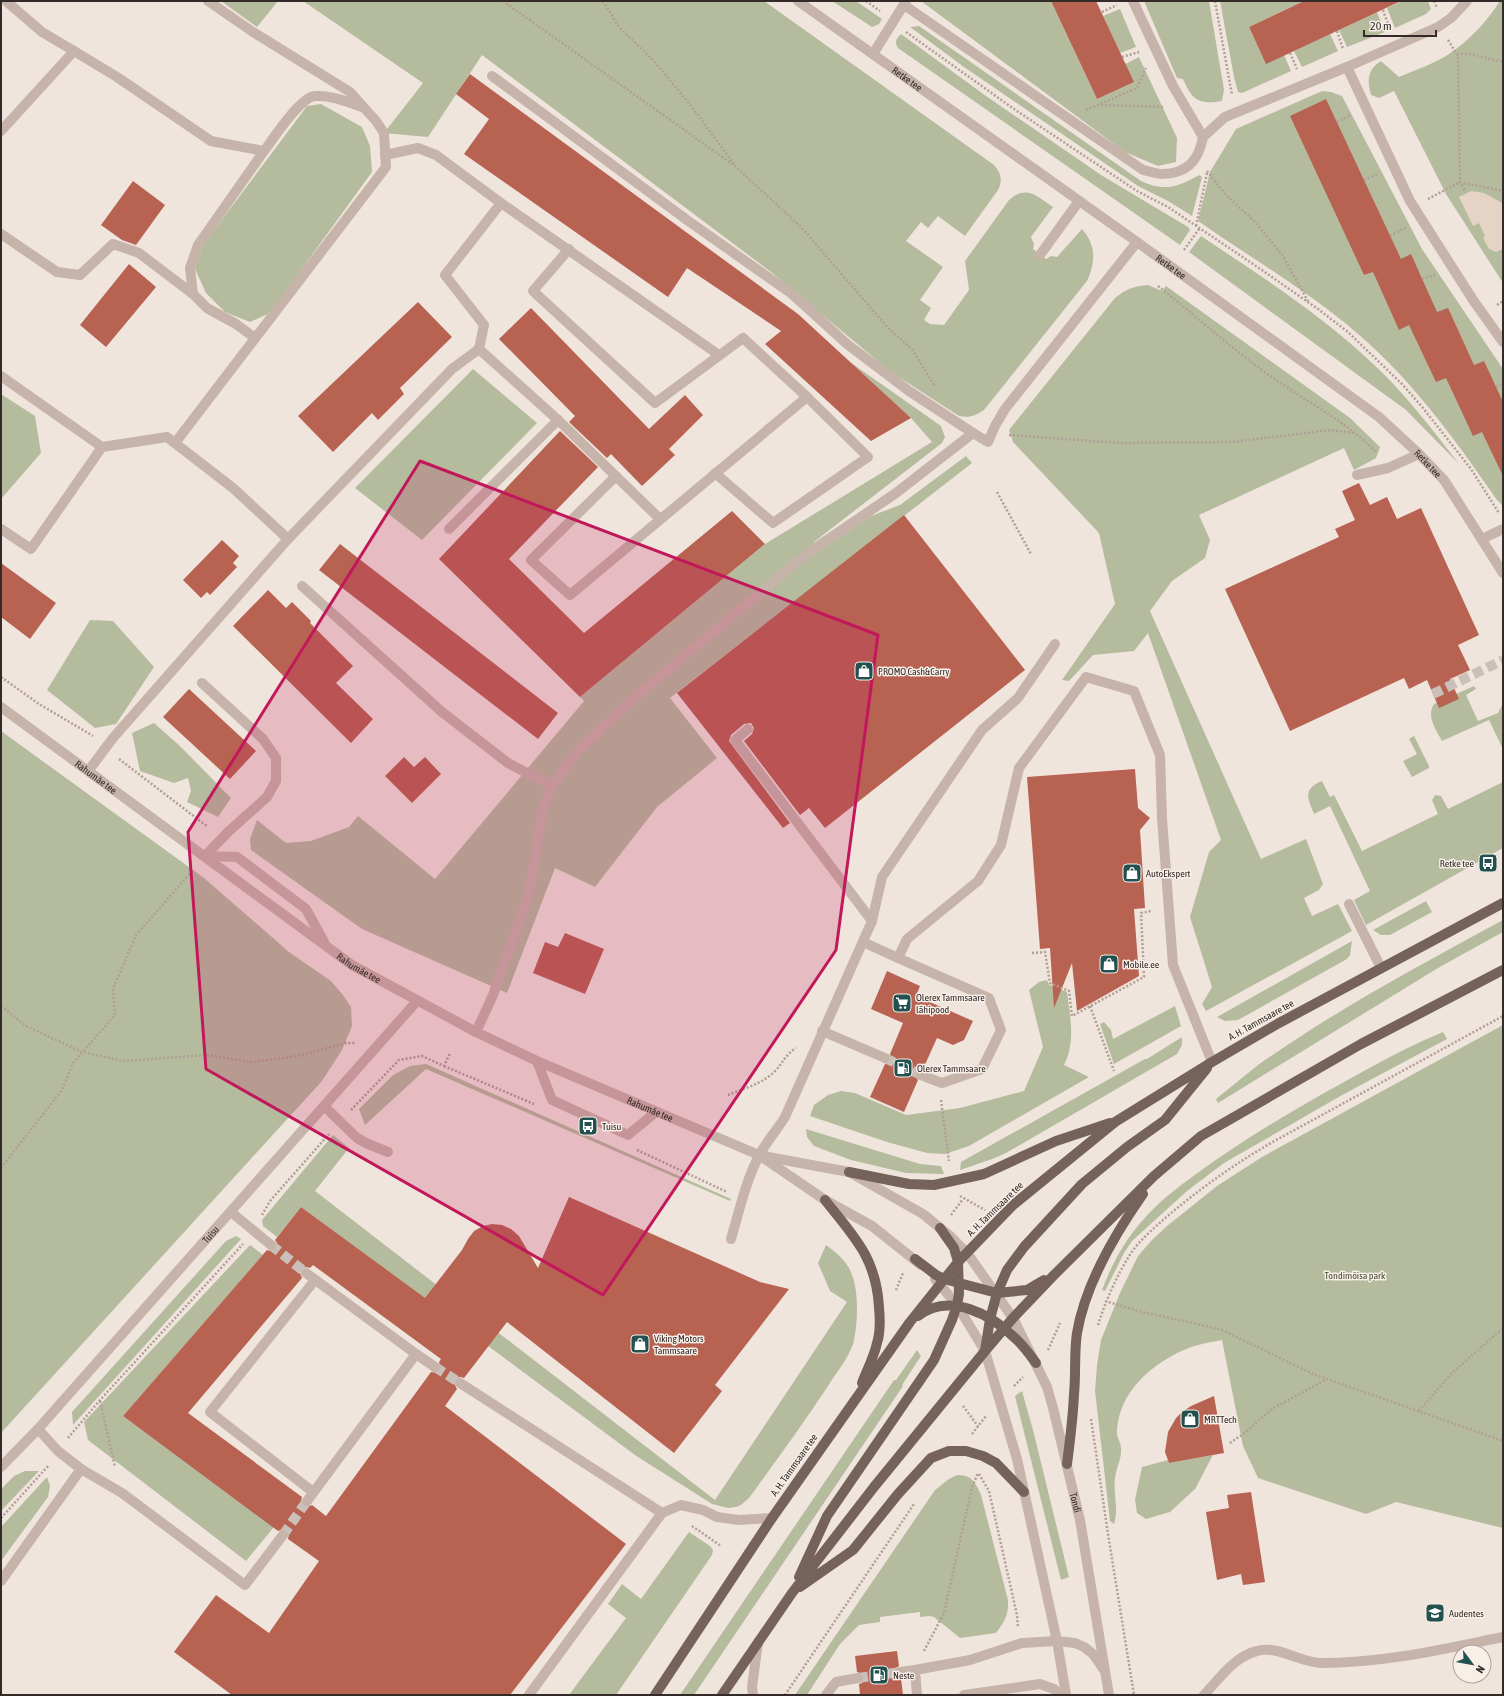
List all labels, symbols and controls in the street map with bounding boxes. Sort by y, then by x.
scale bar [1364,12,1436,38]
text: 20 m [1370,19,1392,33]
street label: Retke tee [890,64,925,93]
street label: Retke tee [1154,252,1189,281]
street label: Retke tee [1412,447,1444,480]
shop icon: PROMO Cash&Carry [853,660,875,682]
place label: PROMO Cash&Carry [878,666,949,677]
street label: Rahumäe tee [73,758,119,796]
bus stop icon: Retke tee [1477,852,1499,874]
place label: Retke tee [1440,858,1474,869]
shop icon: AutoEkspert [1121,862,1143,884]
place label: AutoEkspert [1146,868,1191,879]
street label: Rahumäe tee [335,950,383,985]
shop icon: Mobile.ee [1098,953,1120,975]
place label: Mobile.ee [1123,959,1160,970]
supermarket icon: Olerex Tammsaare lähipood [891,992,913,1014]
place label: Olerex Tammsaare lähipood [916,992,985,1015]
street label: A. H. Tammsaare tee [1226,997,1296,1043]
fuel station icon: Olerex Tammsaare [892,1057,914,1079]
place label: Olerex Tammsaare [917,1063,986,1074]
street label: Rahumäe tee [625,1094,675,1124]
bus stop icon: Tuisu [577,1115,599,1137]
place label: Tuisu [602,1121,622,1132]
street label: A. H. Tammsaare tee [965,1179,1025,1238]
street label: Tuisu [200,1223,221,1245]
park label: Tondimõisa park [1325,1270,1386,1281]
shop icon: Viking Motors Tammsaare [629,1333,651,1355]
place label: Viking Motors Tammsaare [654,1333,704,1356]
shop icon: MRTTech [1179,1408,1201,1430]
place label: MRTTech [1204,1414,1237,1425]
street label: A. H. Tammsaare tee [768,1431,820,1498]
street label: Tondi [1068,1491,1084,1514]
school or university icon: Audentes [1424,1602,1446,1624]
place label: Audentes [1449,1608,1484,1619]
north arrow [1452,1644,1492,1684]
text: N [1474,1663,1487,1675]
fuel station icon: Neste [868,1664,890,1686]
place label: Neste [893,1670,915,1681]

